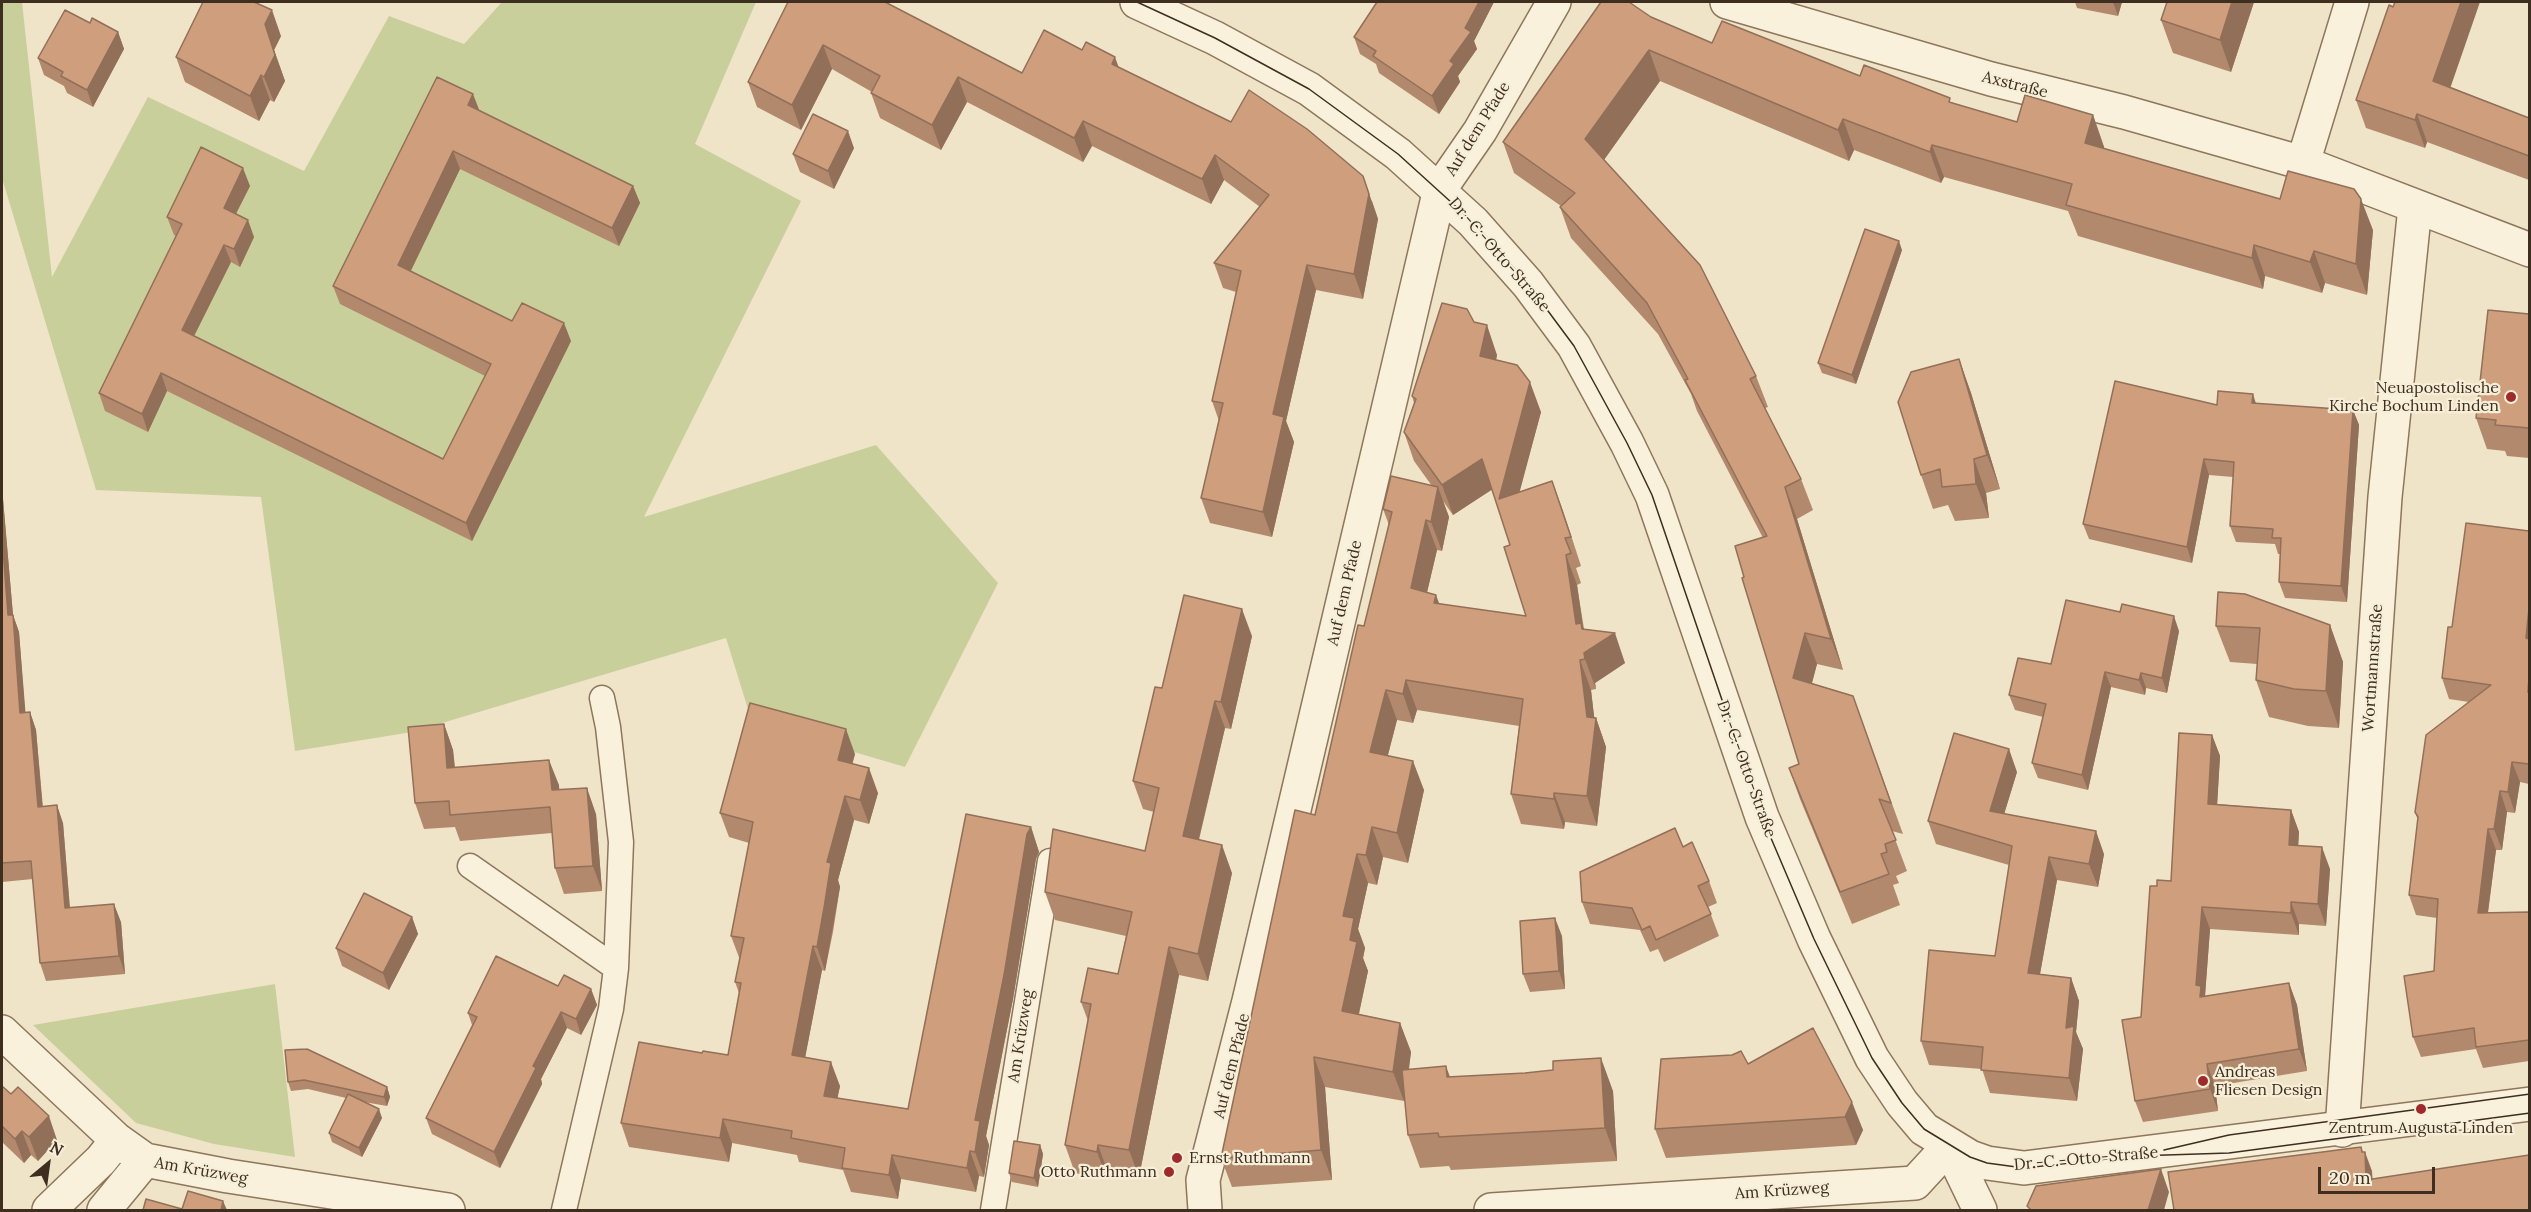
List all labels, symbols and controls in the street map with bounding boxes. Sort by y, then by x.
street label: Axstraße [1980,68,2050,102]
street label: Auf dem Pfade [1441,78,1515,180]
street label: Dr.-C.-Otto-Straße [1444,194,1554,316]
place label: Neuapostolische Kirche Bochum Linden [2329,378,2499,416]
marker: Neuapostolische Kirche Bochum Linden [2504,390,2518,404]
street label: Auf dem Pfade [1324,538,1366,648]
street label: Wortmannstraße [2359,603,2387,733]
street label: Dr.-C.-Otto-Straße [1712,698,1780,840]
street label: Am Krüzweg [1004,988,1038,1084]
street label: Auf dem Pfade [1210,1012,1254,1120]
place label: Andreas Fliesen Design [2215,1062,2322,1100]
marker: Andreas Fliesen Design [2196,1074,2210,1088]
marker: Zentrum Augusta Linden [2414,1102,2428,1116]
place label: Zentrum Augusta Linden [2329,1118,2513,1138]
north arrow [18,1134,78,1194]
text: N [46,1137,67,1160]
street label: Dr.-C.-Otto-Straße [2013,1143,2159,1175]
place label: Ernst Ruthmann [1189,1148,1311,1168]
marker: Ernst Ruthmann [1170,1151,1184,1165]
street label: Am Krüzweg [153,1153,249,1189]
scale bar [2321,1155,2438,1193]
place label: Otto Ruthmann [1041,1162,1157,1182]
marker: Otto Ruthmann [1162,1165,1176,1179]
text: 20 m [2329,1166,2371,1189]
street label: Am Krüzweg [1734,1178,1830,1204]

